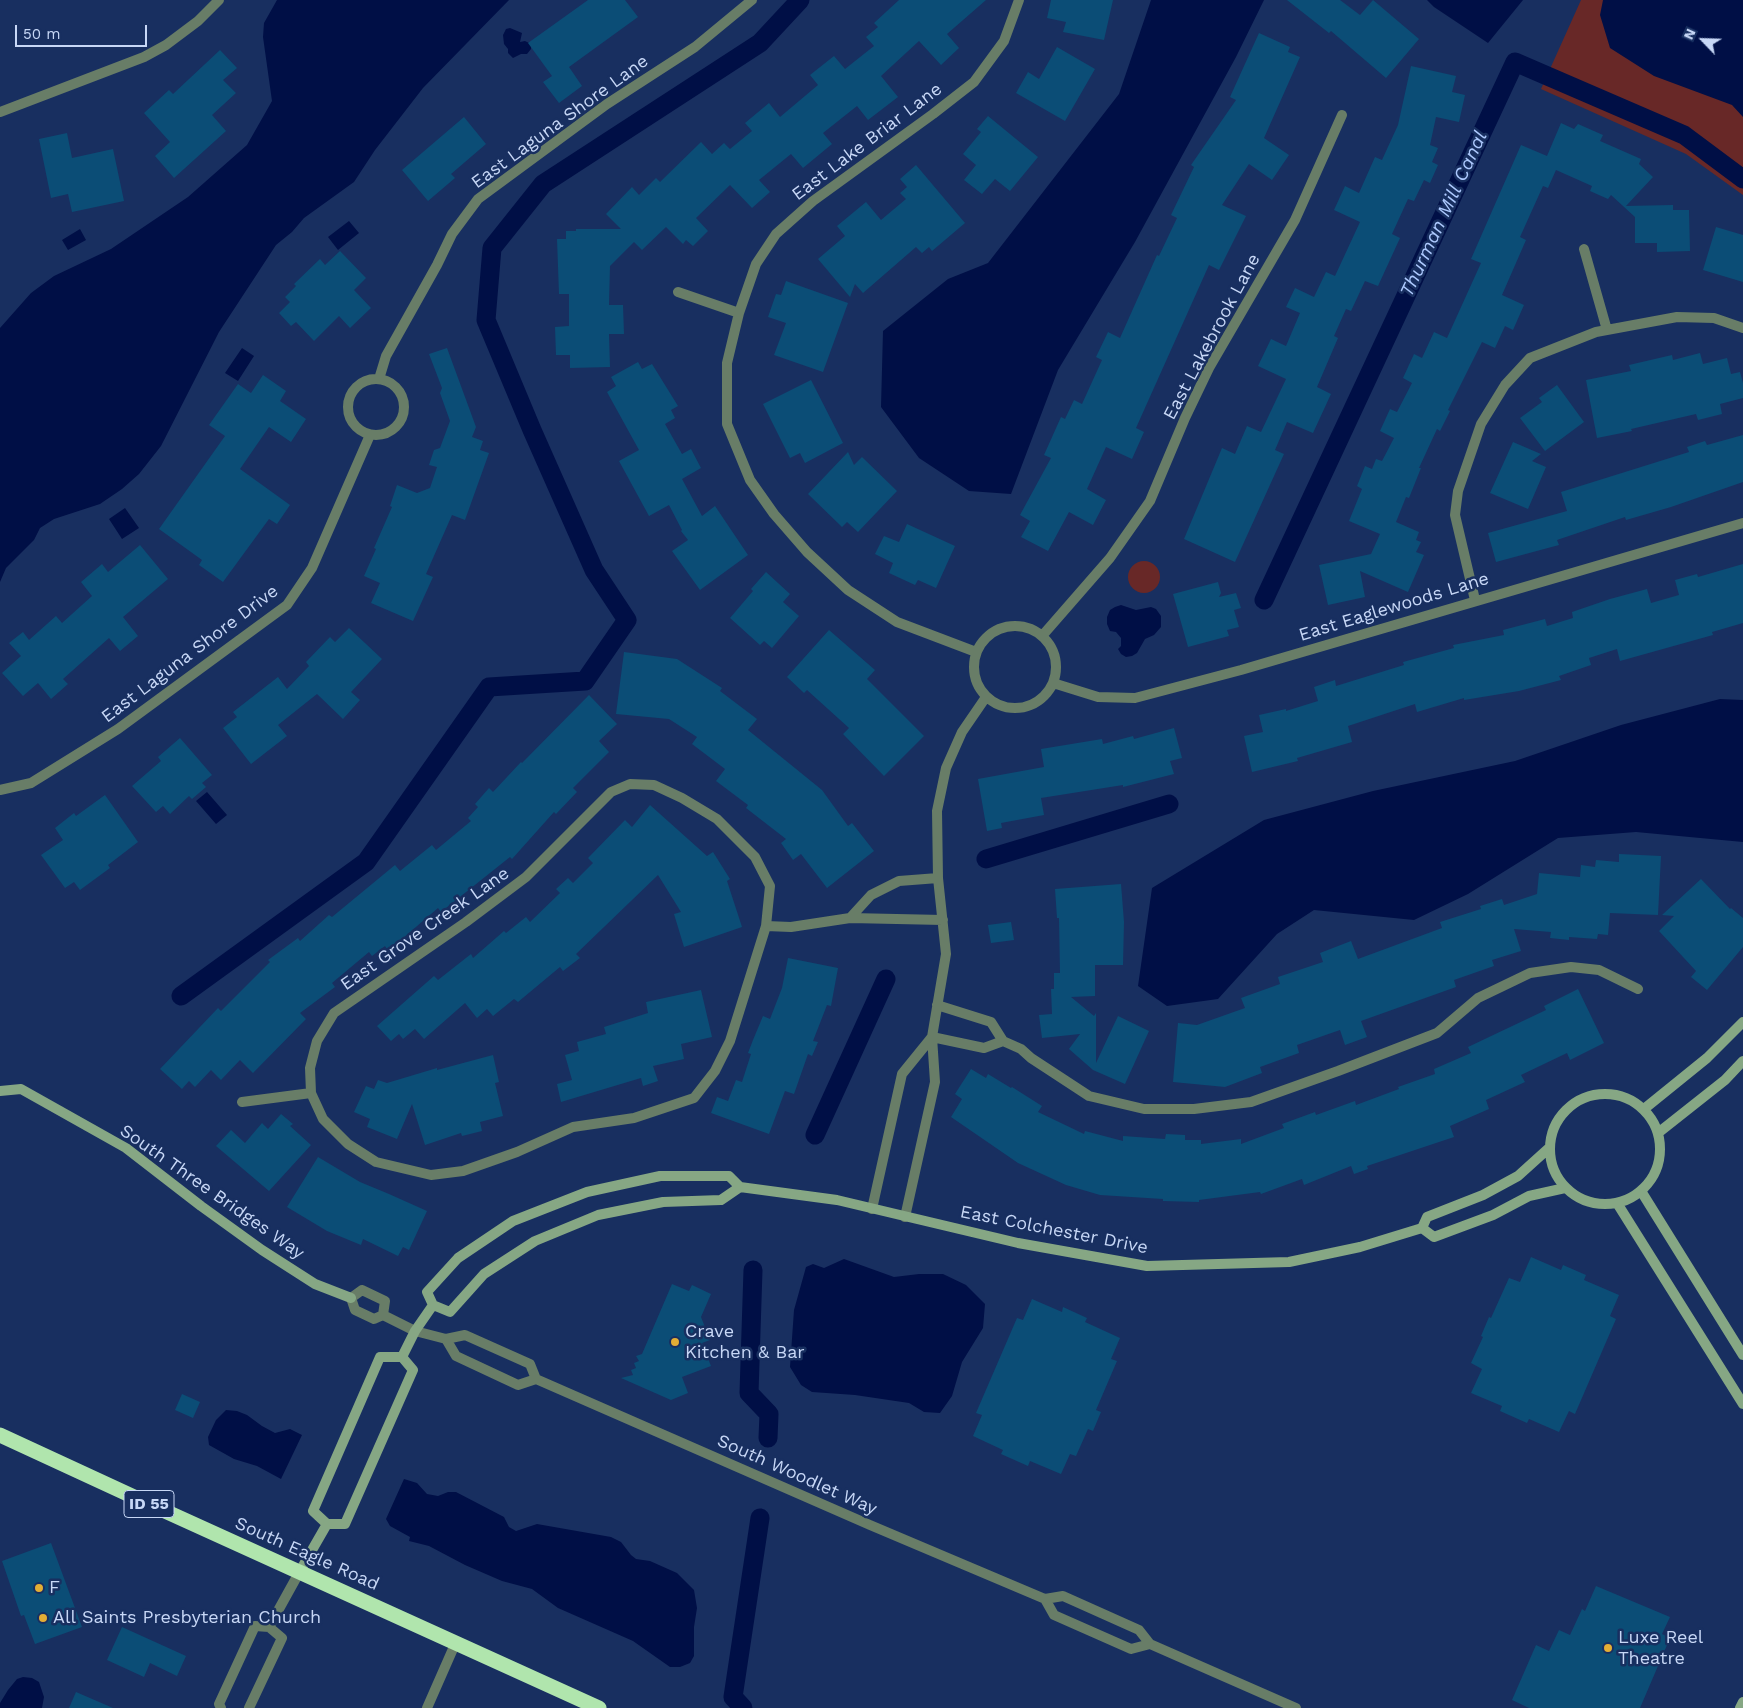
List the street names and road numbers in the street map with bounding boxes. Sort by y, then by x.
street label: East Laguna Shore Lane [467,51,653,193]
street label: East Lake Briar Lane [788,79,946,205]
street label: East Lakebrook Lane [1159,250,1265,424]
street label: East Eaglewoods Lane [1296,568,1492,646]
street label: East Laguna Shore Drive [97,580,283,728]
street label: East Grove Creek Lane [337,863,513,995]
street label: South Three Bridges Way [116,1120,308,1264]
street label: East Colchester Drive [958,1201,1150,1259]
street label: South Woodlet Way [714,1430,880,1520]
road number: ID 55 [124,1490,174,1518]
street label: South Eagle Road [232,1513,382,1595]

